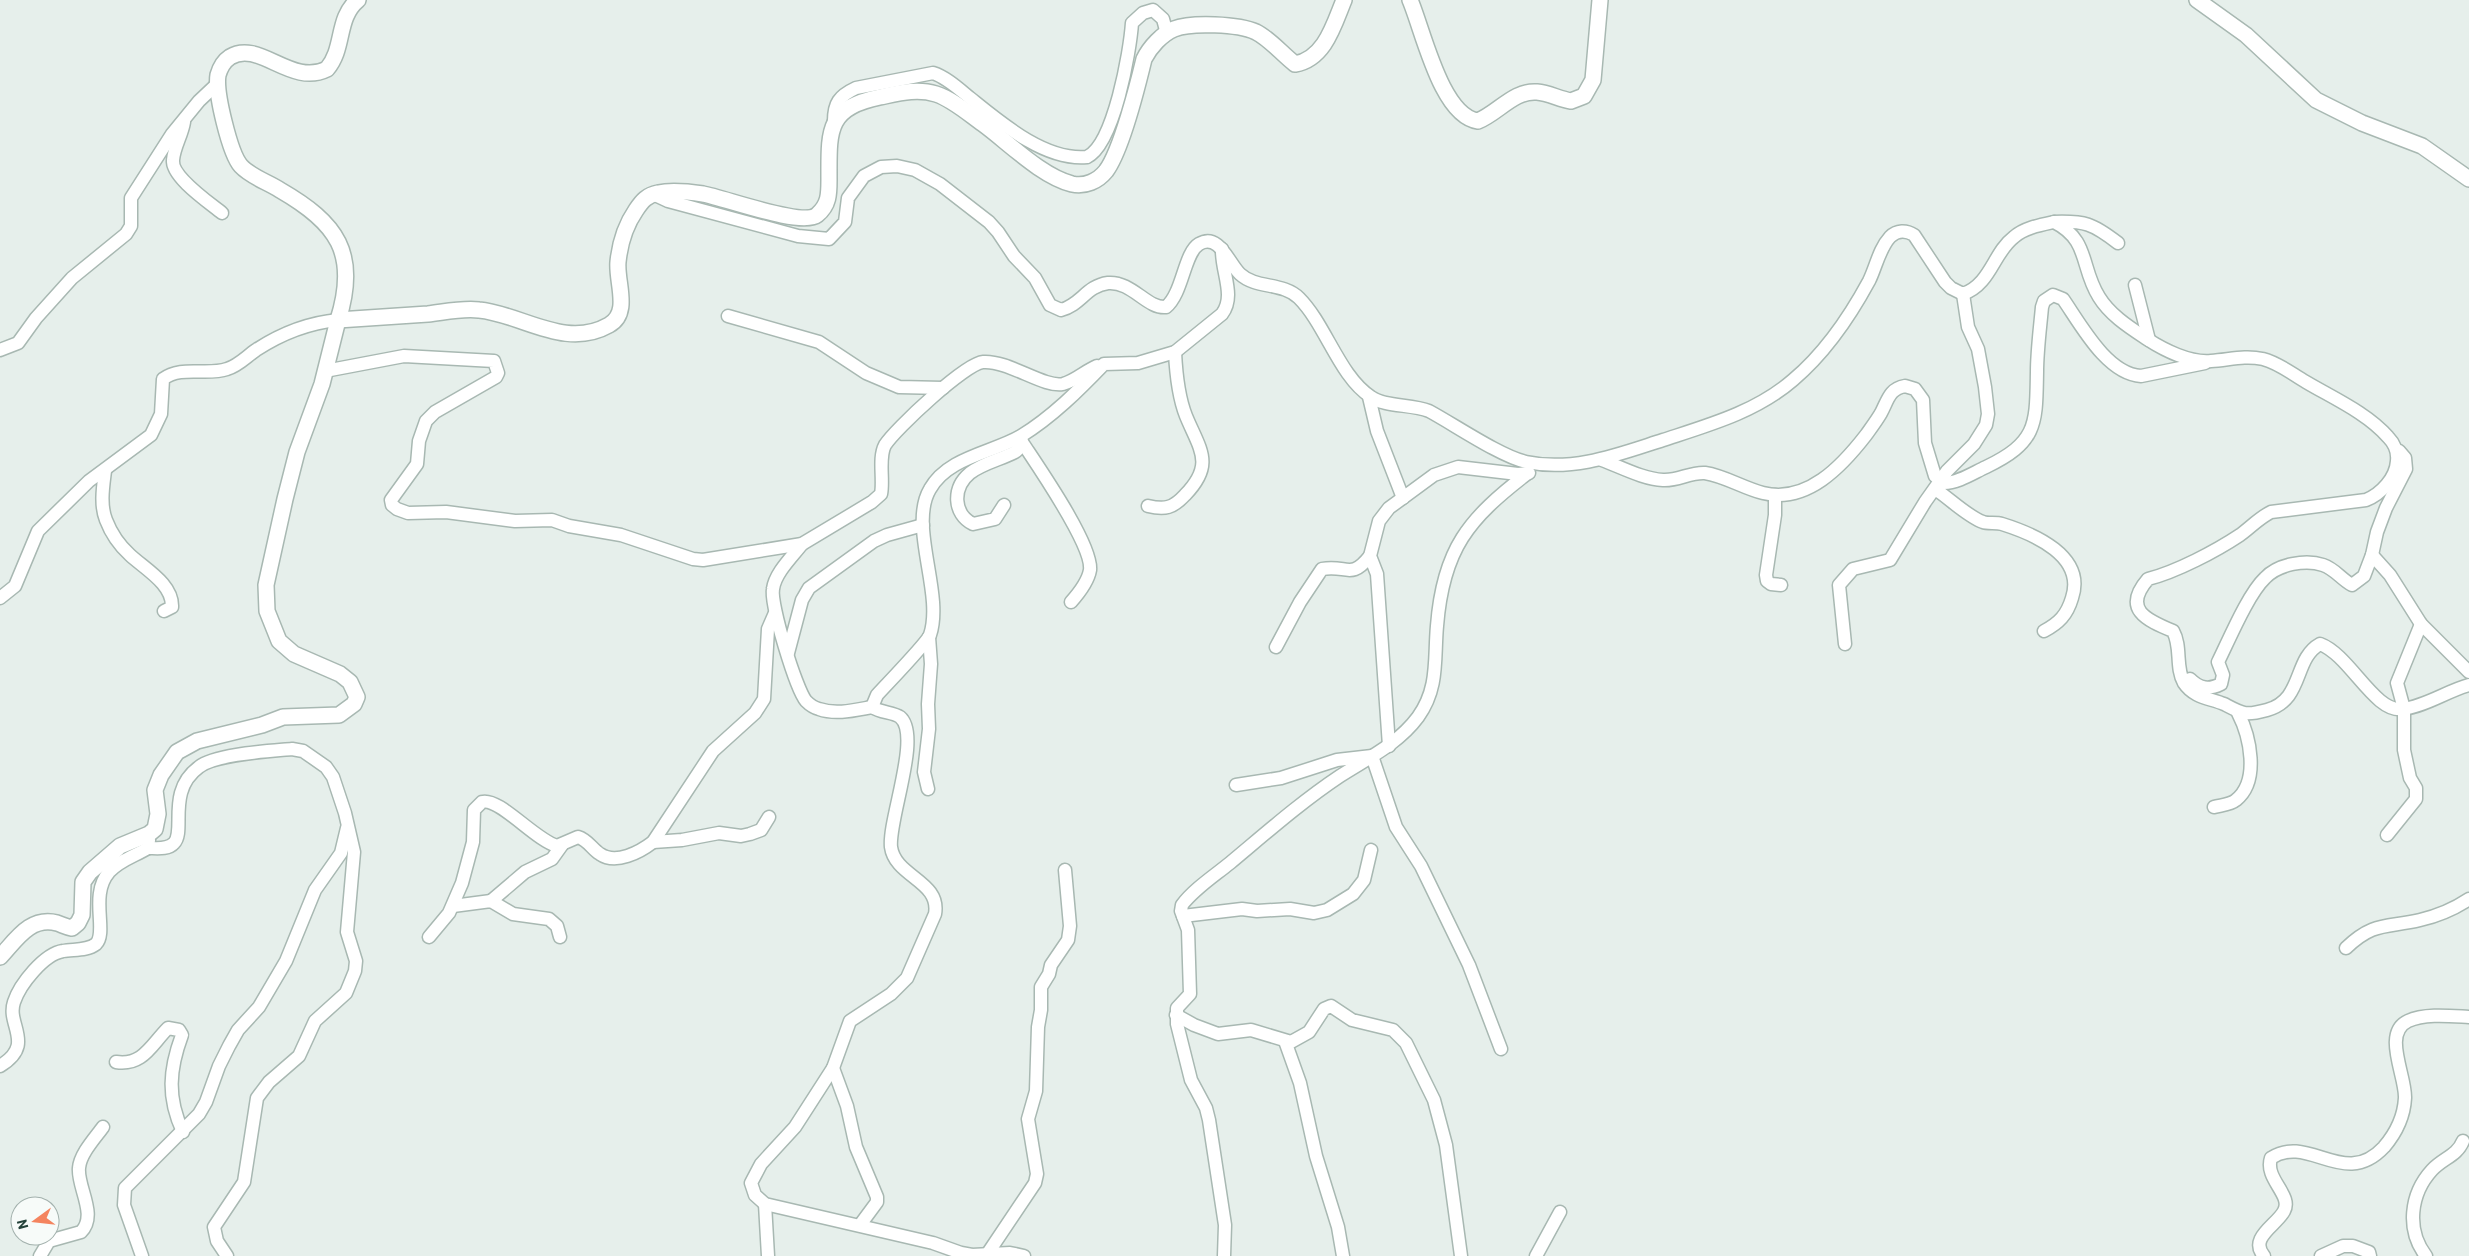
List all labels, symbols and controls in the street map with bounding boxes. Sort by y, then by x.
north arrow [10,1196,60,1246]
text: N [13,1218,31,1231]

